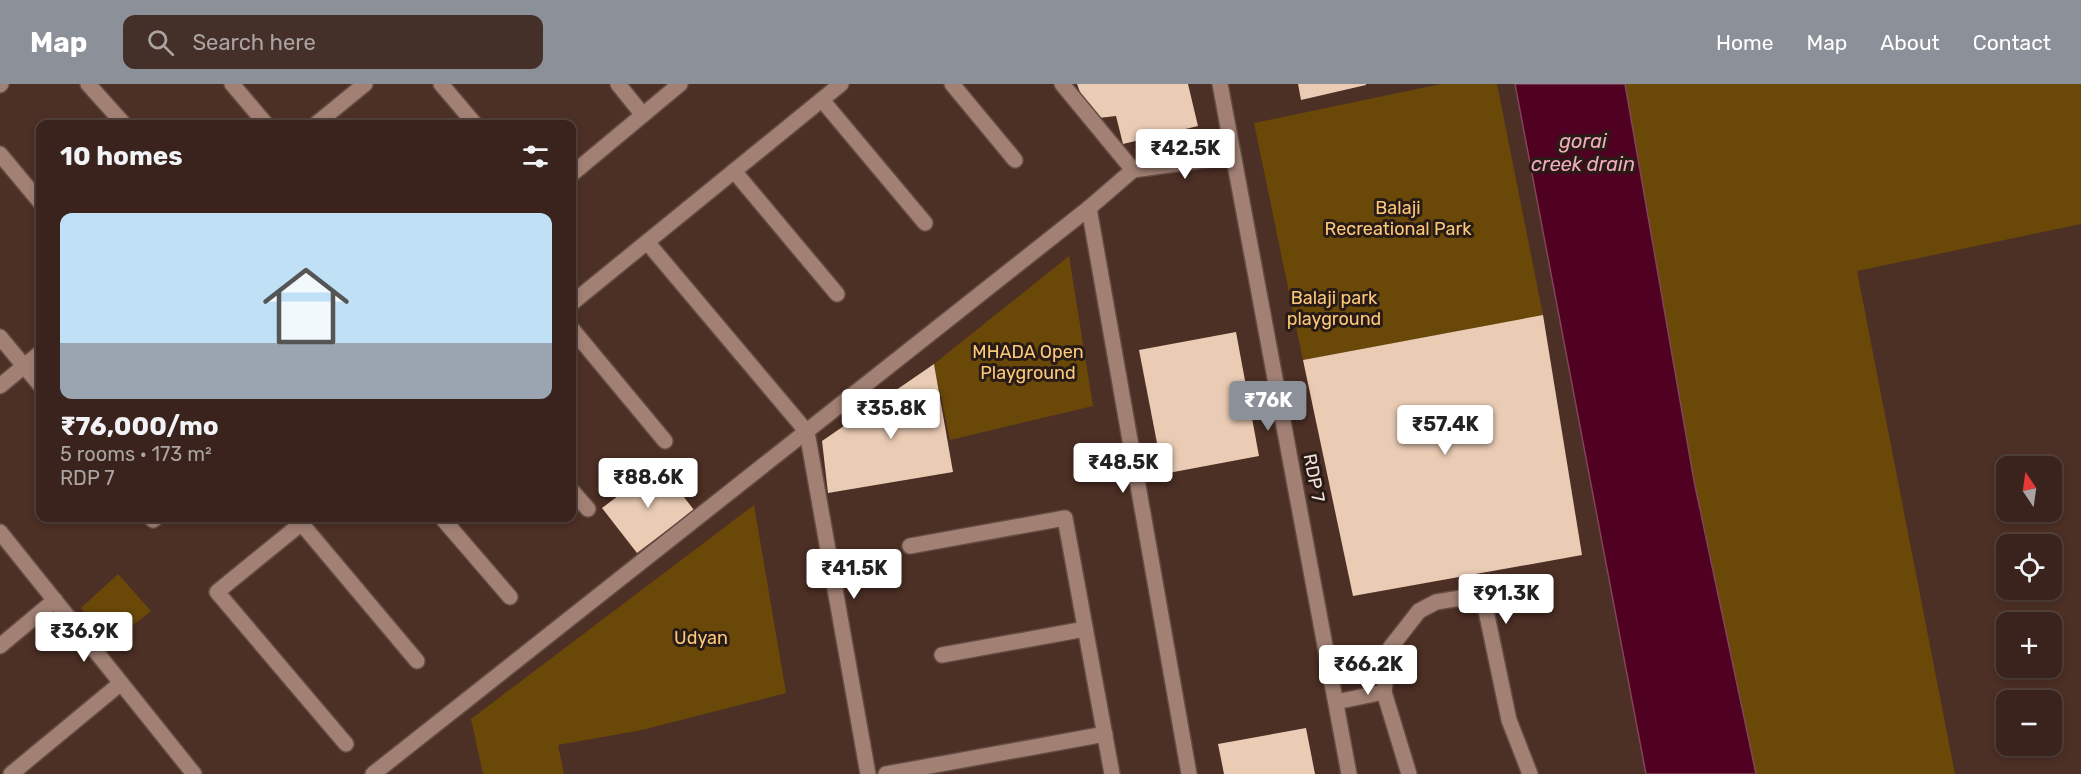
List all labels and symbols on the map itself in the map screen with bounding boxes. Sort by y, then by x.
pin: ₹42.5K [1136,129,1234,180]
water label: gorai creek drain [1531,129,1635,176]
park label: Balaji Recreational Park [1324,197,1472,240]
park label: Balaji park playground [1287,287,1381,330]
park label: MHADA Open Playground [972,341,1084,384]
pin: ₹76K [1232,381,1304,432]
pin: ₹35.8K [842,389,940,440]
pin: ₹57.4K [1396,405,1494,456]
pin: ₹48.5K [1074,443,1172,494]
street label: RDP 7 [1299,452,1329,504]
north arrow [1996,456,2062,522]
pin: ₹88.6K [599,458,697,509]
pin: ₹41.5K [805,549,903,600]
pin: ₹91.3K [1457,574,1555,625]
pin: ₹36.9K [35,612,133,663]
park label: Udyan [674,627,728,649]
pin: ₹66.2K [1319,645,1417,696]

